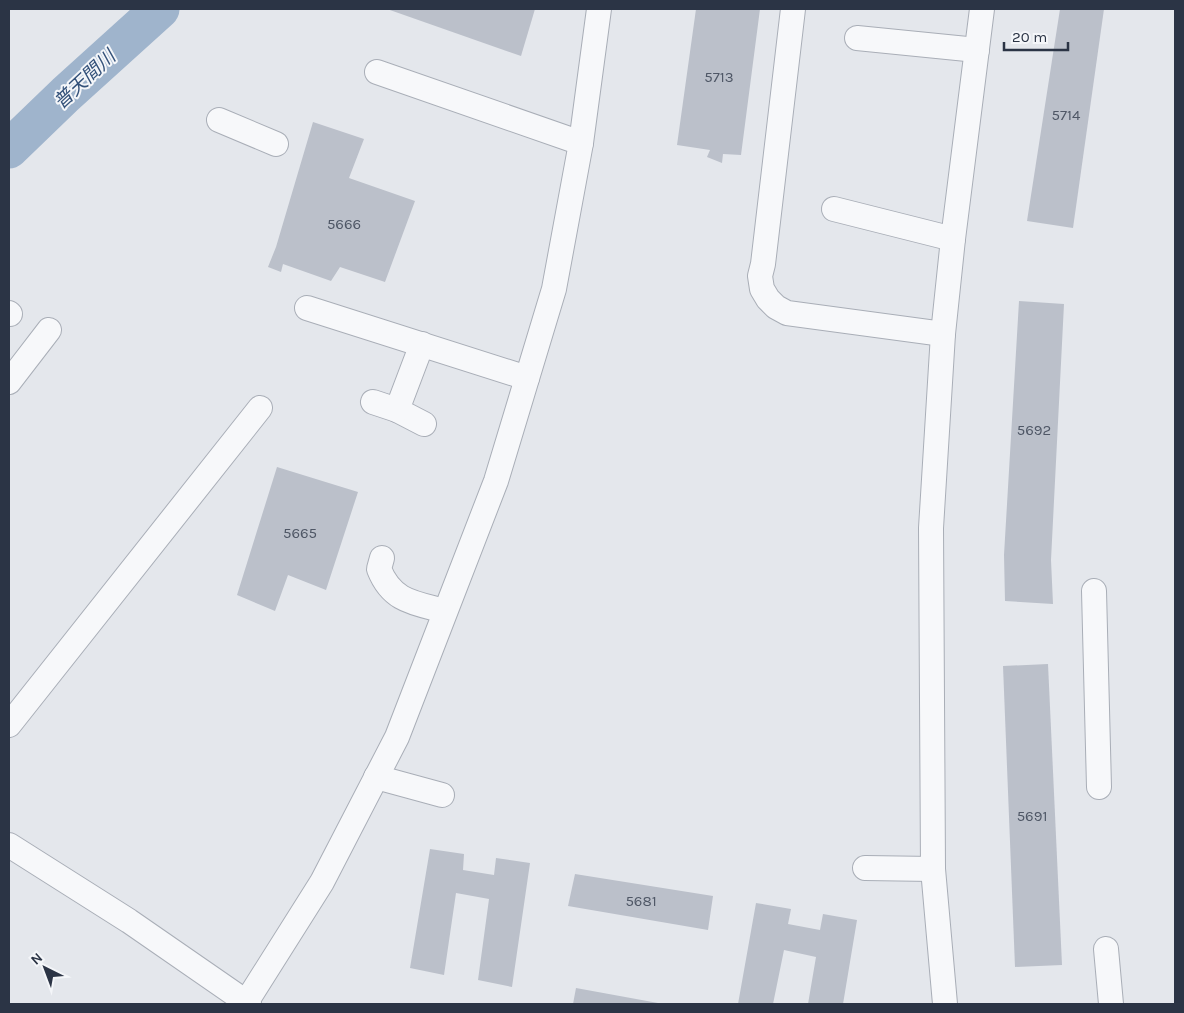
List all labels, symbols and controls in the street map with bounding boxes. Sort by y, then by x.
scale bar [1004,20,1068,52]
text: 20 m [1012,28,1047,46]
water label: 普天間川 [49,44,121,114]
house number: 5713 [704,68,734,86]
house number: 5714 [1052,106,1081,124]
house number: 5666 [327,215,361,233]
house number: 5692 [1017,421,1051,439]
house number: 5665 [283,524,317,542]
house number: 5691 [1017,807,1047,825]
house number: 5681 [625,892,657,910]
north arrow [20,943,70,993]
text: N [27,949,46,968]

